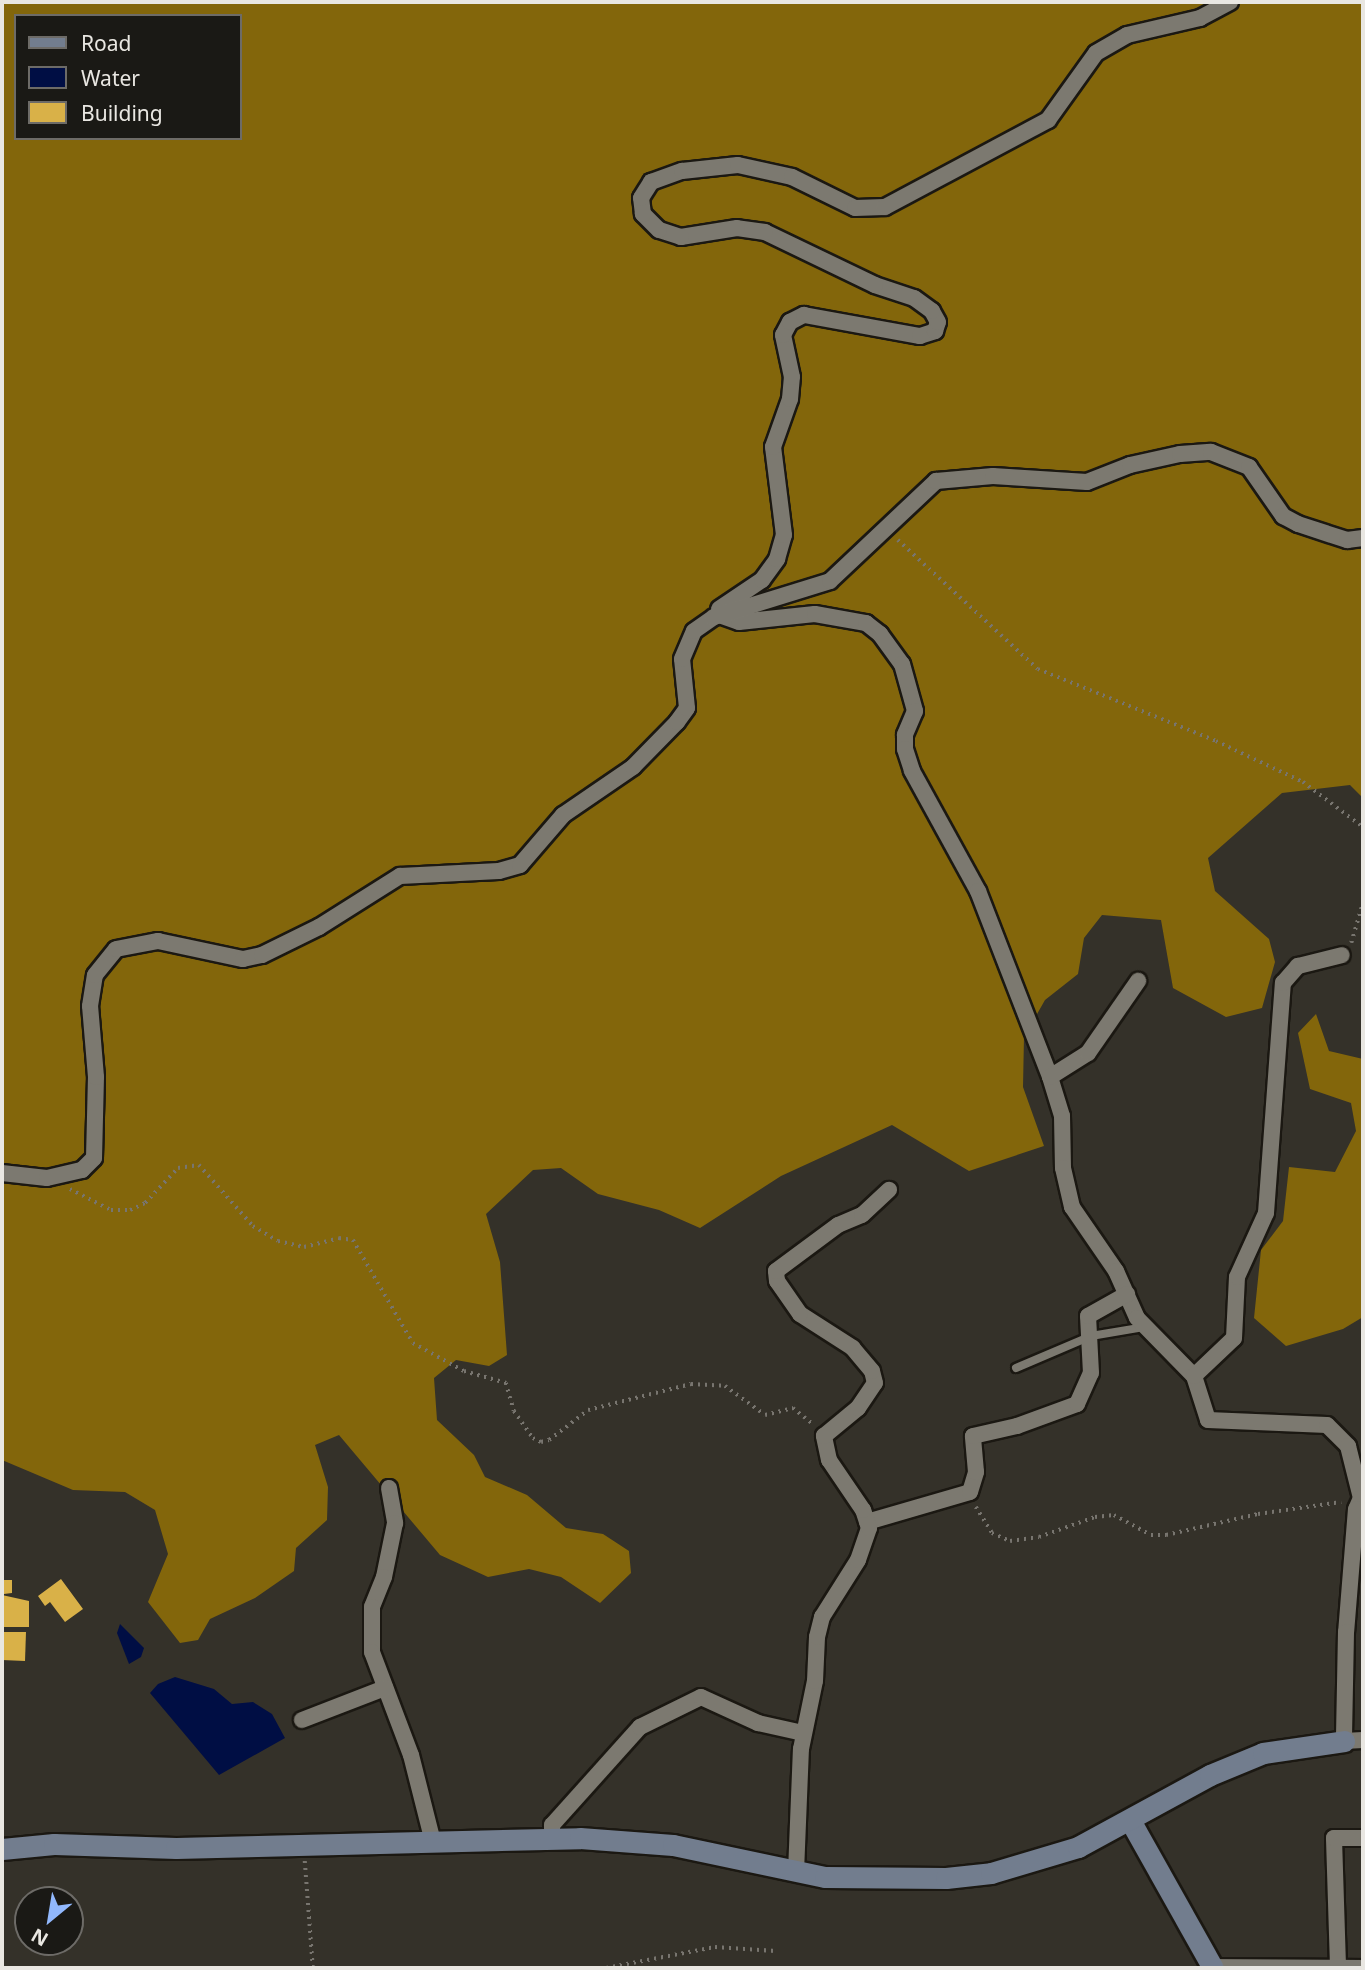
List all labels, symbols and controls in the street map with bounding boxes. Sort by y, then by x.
legend [14,14,242,140]
text: Road [81,29,131,57]
text: Water [81,64,140,92]
text: Building [81,99,163,127]
north arrow [14,1886,84,1956]
text: N [26,1922,53,1953]

